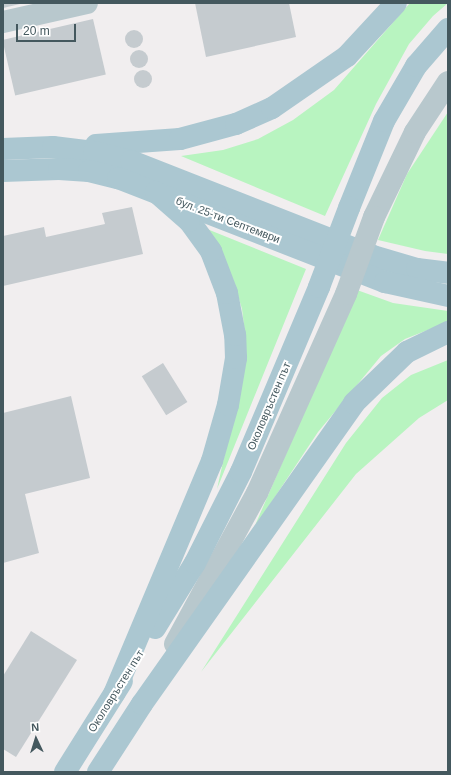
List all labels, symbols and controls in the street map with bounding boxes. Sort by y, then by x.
scale bar [18,16,78,42]
text: 20 m [23,24,50,38]
street label: бул. 25-ти Септември [174,194,282,246]
street label: Околовръстен път [244,360,294,452]
street label: Околовръстен път [85,647,147,735]
north arrow [16,719,56,759]
text: N [31,721,40,733]

